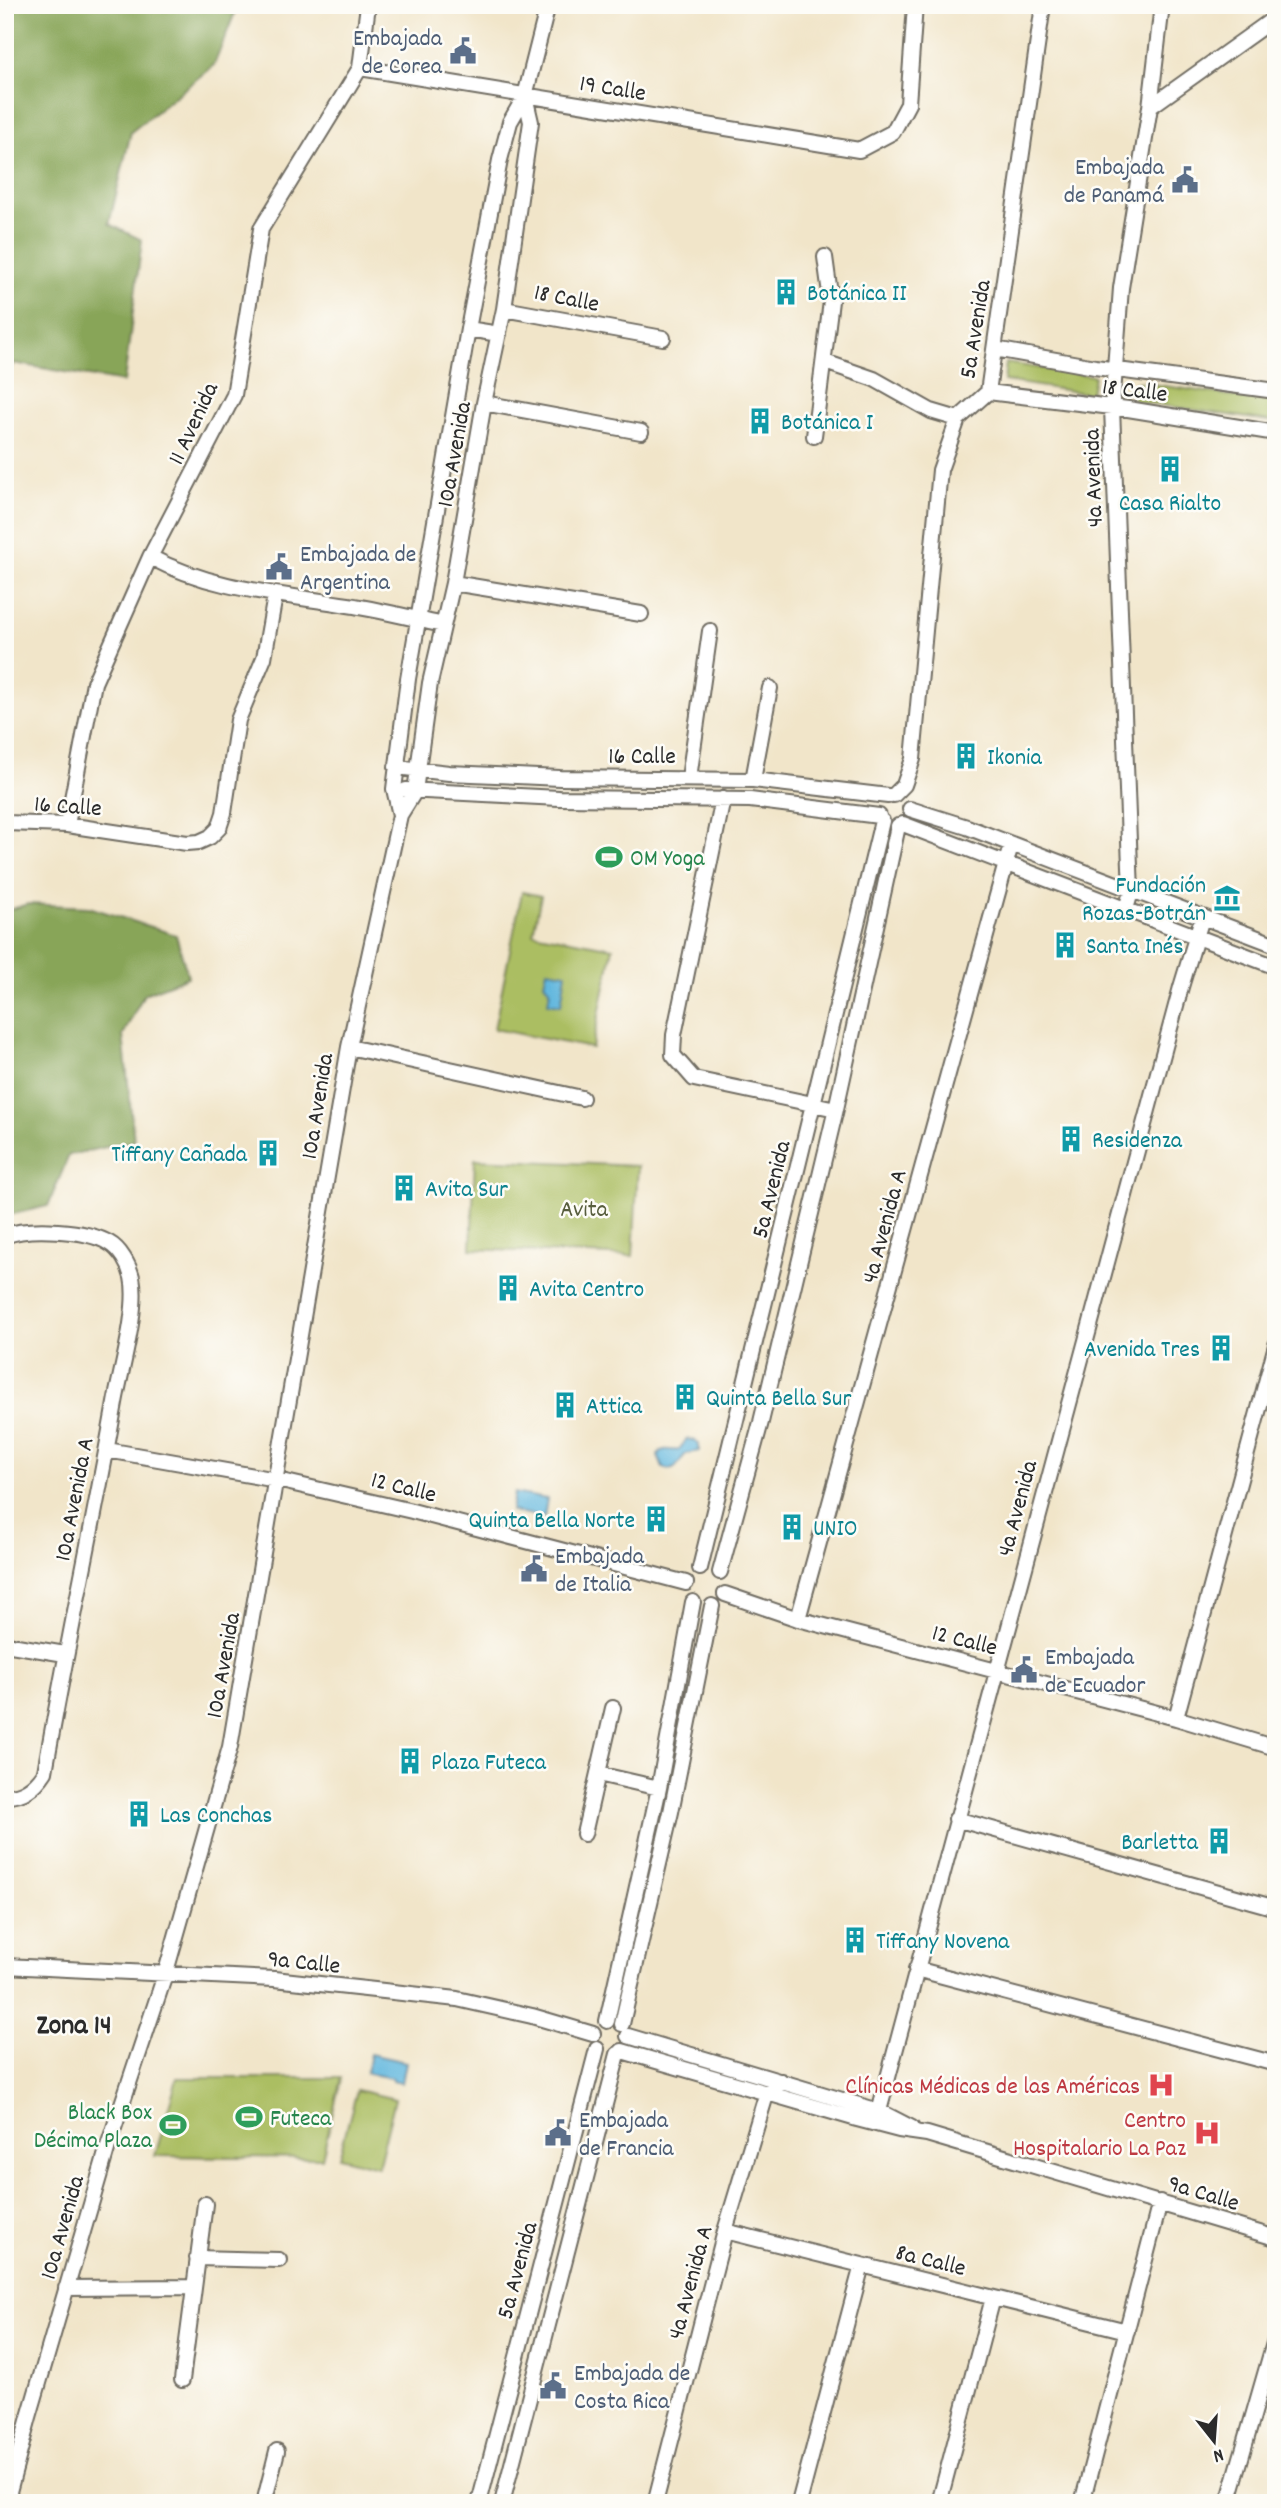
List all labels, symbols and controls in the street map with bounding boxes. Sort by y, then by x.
place label: Embajada de Corea [353,23,443,85]
public building icon: Embajada de Corea [448,36,478,66]
street label: 19 Calle [577,68,648,112]
place label: Embajada de Panamá [1064,152,1165,214]
public building icon: Embajada de Panamá [1170,165,1200,195]
street label: 18 Calle [531,277,602,323]
building icon: Botánica II [771,277,801,307]
street label: 5a Avenida [952,277,1002,381]
place label: Botánica II [807,278,907,312]
street label: 18 Calle [1100,371,1169,413]
street label: 11 Avenida [161,377,229,471]
street label: 10a Avenida [430,398,482,510]
building icon: Botánica I [745,406,775,436]
place label: Botánica I [781,407,874,441]
street label: 4a Avenida [1076,427,1114,528]
building icon: Casa Rialto [1155,454,1185,484]
place label: Casa Rialto [1119,488,1221,522]
place label: Embajada de Argentina [300,539,416,601]
public building icon: Embajada de Argentina [264,552,294,582]
street label: 16 Calle [608,741,676,775]
building icon: Ikonia [951,741,981,771]
place label: Ikonia [987,742,1042,776]
street label: 16 Calle [33,789,103,827]
sports icon: OM Yoga [594,842,624,872]
place label: OM Yoga [630,843,705,877]
place label: Fundación Rozas-Botrán [1082,870,1206,932]
museum icon: Fundación Rozas-Botrán [1212,883,1242,913]
building icon: Santa Inés [1050,930,1080,960]
place label: Santa Inés [1086,931,1184,965]
street label: 10a Avenida [294,1050,344,1162]
building icon: Residenza [1056,1124,1086,1154]
place label: Residenza [1092,1125,1183,1159]
street label: 5a Avenida [744,1137,802,1242]
building icon: Tiffany Cañada [253,1138,283,1168]
place label: Tiffany Cañada [111,1139,248,1173]
street label: 4a Avenida A [854,1166,917,1288]
building icon: Avita Sur [389,1173,419,1203]
place label: Avita Sur [425,1174,508,1208]
park label: Avita [560,1194,609,1228]
building icon: Avita Centro [493,1273,523,1303]
place label: Avita Centro [529,1274,644,1308]
building icon: Avenida Tres [1206,1333,1236,1363]
place label: Avenida Tres [1084,1334,1200,1368]
building icon: Quinta Bella Sur [670,1382,700,1412]
place label: Quinta Bella Sur [706,1383,851,1417]
building icon: Attica [550,1390,580,1420]
place label: Attica [586,1391,643,1425]
street label: 10a Avenida A [47,1435,105,1564]
street label: 4a Avenida [990,1456,1048,1561]
street label: 12 Calle [367,1464,440,1513]
building icon: Quinta Bella Norte [641,1504,671,1534]
place label: Quinta Bella Norte [469,1505,635,1539]
building icon: UNIO [777,1512,807,1542]
place label: UNIO [813,1513,858,1547]
place label: Embajada de Italia [555,1541,645,1603]
public building icon: Embajada de Italia [519,1554,549,1584]
street label: 10a Avenida [199,1609,251,1721]
street label: 12 Calle [928,1617,1001,1666]
place label: Embajada de Ecuador [1045,1642,1145,1704]
public building icon: Embajada de Ecuador [1009,1655,1039,1685]
building icon: Plaza Futeca [395,1746,425,1776]
place label: Plaza Futeca [431,1747,547,1781]
building icon: Las Conchas [124,1799,154,1829]
place label: Las Conchas [160,1800,272,1834]
building icon: Barletta [1204,1826,1234,1856]
place label: Barletta [1121,1827,1199,1861]
building icon: Tiffany Novena [840,1925,870,1955]
place label: Tiffany Novena [876,1926,1010,1960]
street label: 9a Calle [266,1943,342,1985]
district label: Zona 14 [36,2008,112,2048]
hospital icon: Clínicas Médicas de las Américas [1146,2070,1176,2100]
place label: Clínicas Médicas de las Américas [845,2071,1140,2105]
place label: Black Box Décima Plaza [34,2097,153,2159]
sports icon: Futeca [234,2102,264,2132]
place label: Futeca [270,2103,332,2137]
place label: Embajada de Francia [579,2105,674,2167]
place label: Centro Hospitalario La Paz [1013,2105,1186,2167]
sports icon: Black Box Décima Plaza [158,2110,188,2140]
public building icon: Embajada de Francia [543,2118,573,2148]
hospital icon: Centro Hospitalario La Paz [1192,2118,1222,2148]
street label: 9a Calle [1163,2168,1243,2222]
street label: 10a Avenida [33,2171,95,2284]
street label: 5a Avenida [490,2218,548,2323]
street label: 4a Avenida A [660,2222,723,2344]
street label: 8a Calle [891,2237,969,2287]
place label: Embajada de Costa Rica [574,2358,690,2420]
public building icon: Embajada de Costa Rica [538,2371,568,2401]
north arrow [1180,2406,1250,2476]
text: N [1210,2440,1226,2468]

